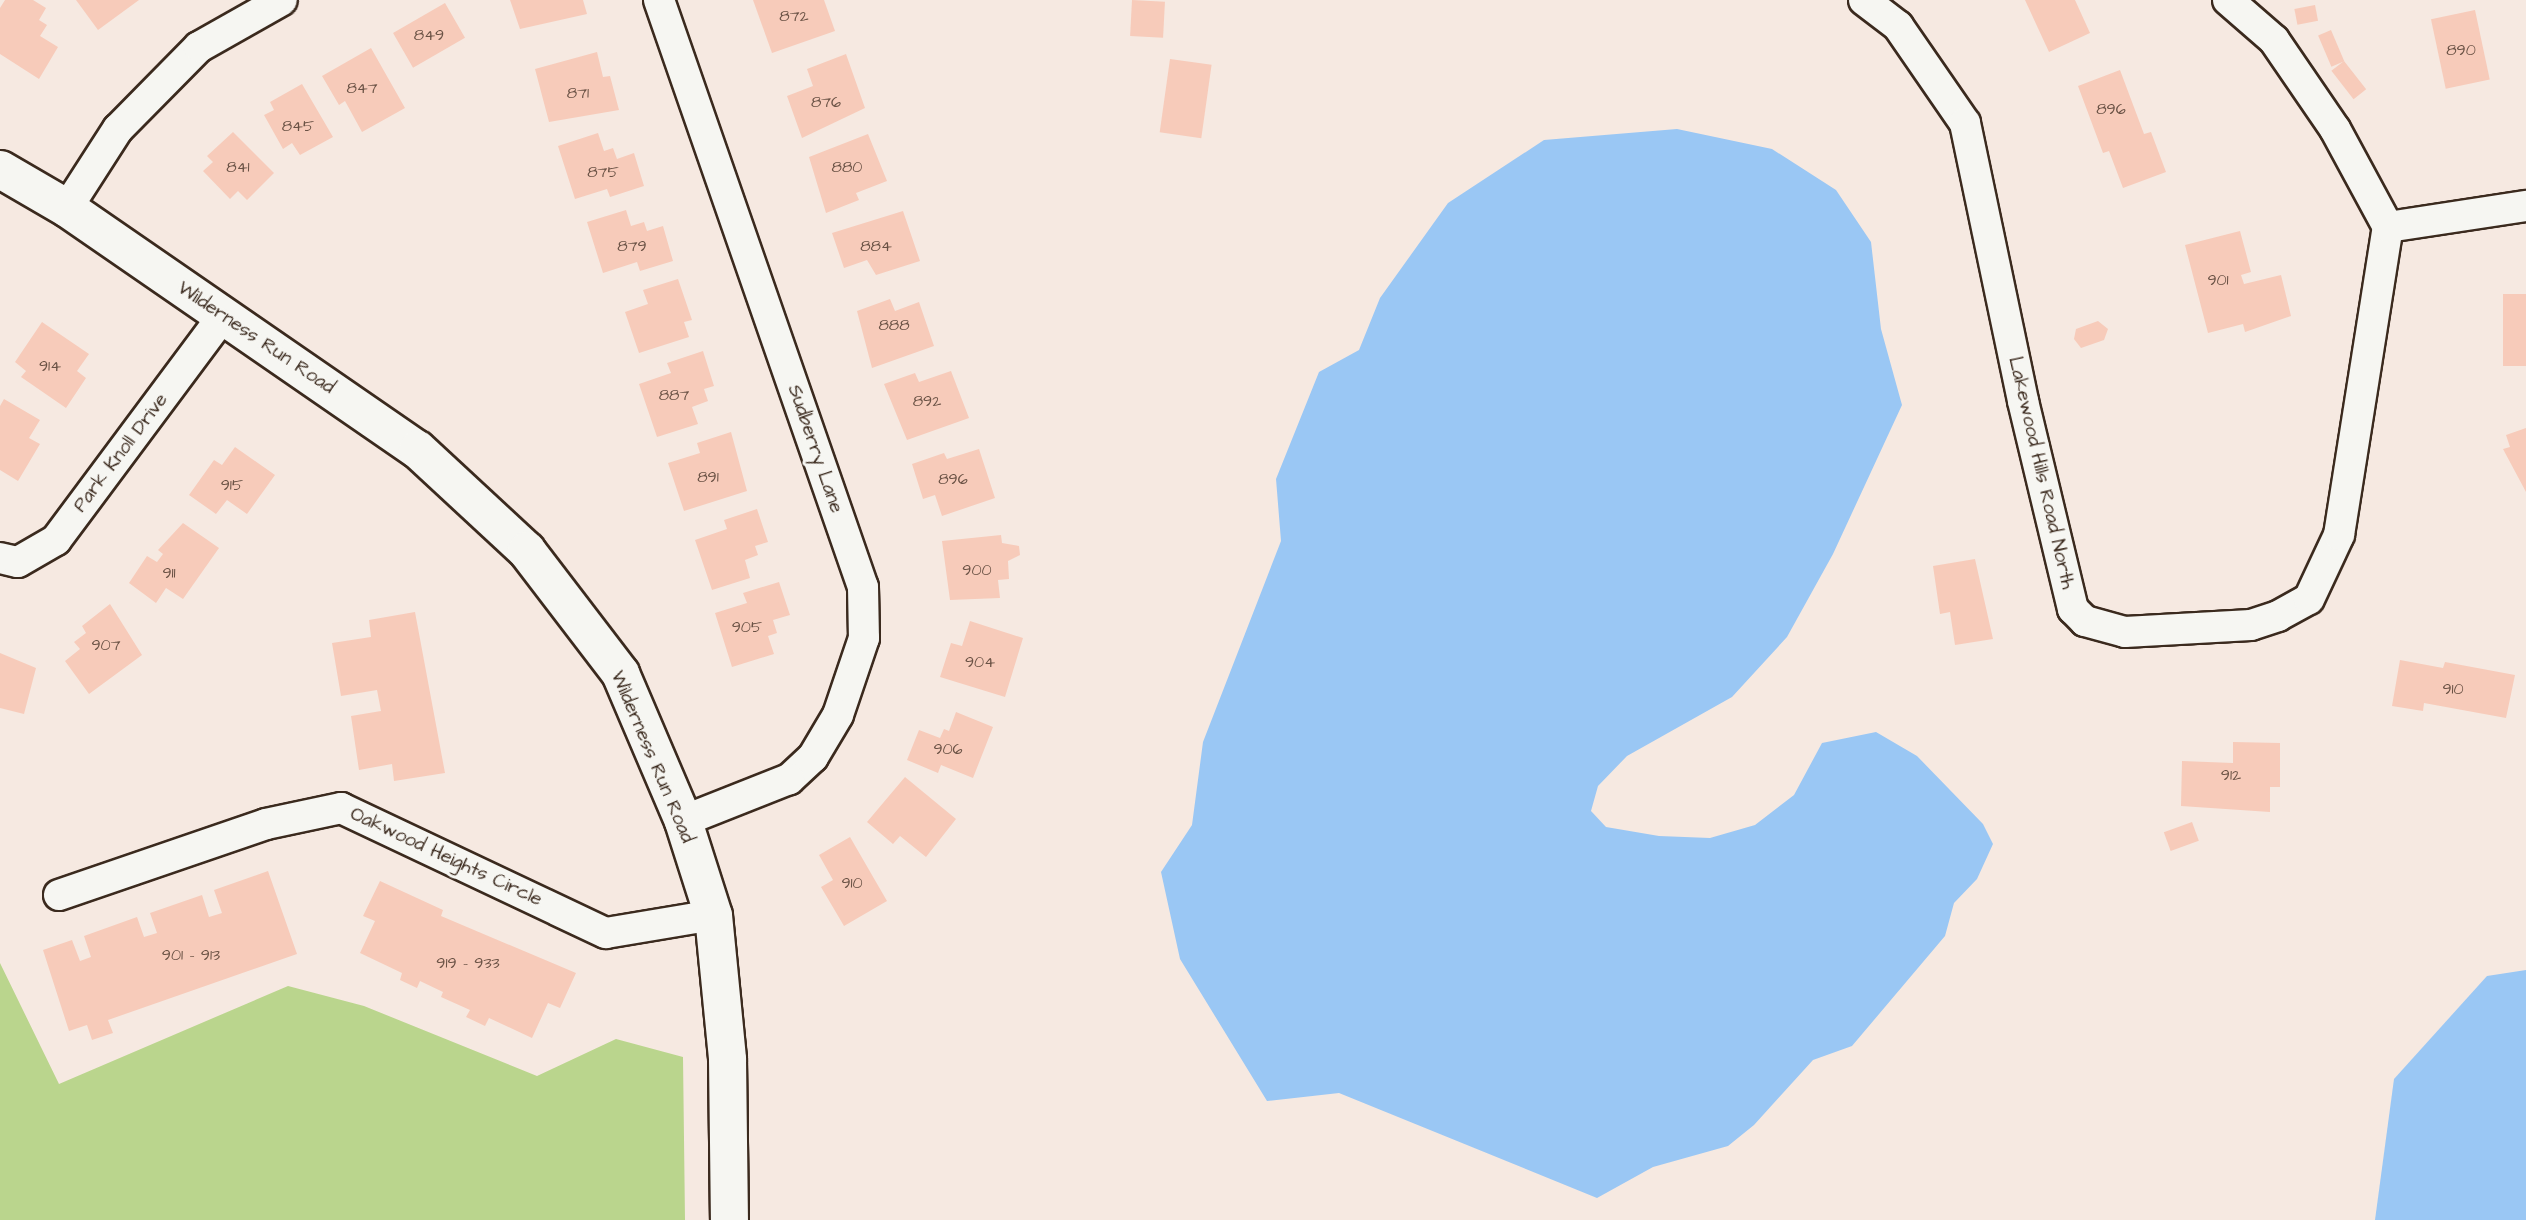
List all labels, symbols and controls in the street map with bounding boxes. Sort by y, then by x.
house number: 872 [779,6,809,26]
house number: 849 [414,25,444,45]
house number: 890 [2446,40,2476,60]
house number: 847 [346,78,378,98]
house number: 871 [567,83,589,103]
house number: 876 [811,92,841,112]
house number: 896 [2096,99,2126,119]
house number: 845 [282,116,314,136]
house number: 841 [226,157,250,177]
house number: 880 [832,157,862,177]
house number: 875 [587,162,619,182]
house number: 879 [617,236,647,256]
house number: 884 [860,236,892,256]
house number: 901 [2207,270,2229,290]
street label: Wilderness Run Road [173,277,339,399]
house number: 888 [878,315,910,335]
street label: Lakewood Hills Road North [2003,355,2079,591]
house number: 914 [39,356,61,376]
street label: Sudberry Lane [782,382,848,516]
house number: 887 [659,385,689,405]
street label: Park Knoll Drive [69,389,173,517]
house number: 892 [913,391,941,411]
house number: 891 [697,467,719,487]
house number: 896 [938,469,968,489]
house number: 915 [221,475,243,495]
house number: 900 [962,560,992,580]
house number: 911 [162,563,176,583]
house number: 905 [732,617,762,637]
house number: 907 [91,635,121,655]
house number: 904 [965,652,995,672]
street label: Wilderness Run Road [605,668,699,846]
house number: 910 [2442,679,2464,699]
house number: 906 [933,739,963,759]
house number: 912 [2221,765,2241,785]
street label: Oakwood Heights Circle [346,803,546,911]
house number: 910 [841,873,863,893]
house number: 901 - 913 [162,945,220,965]
house number: 919 - 933 [436,953,500,973]

